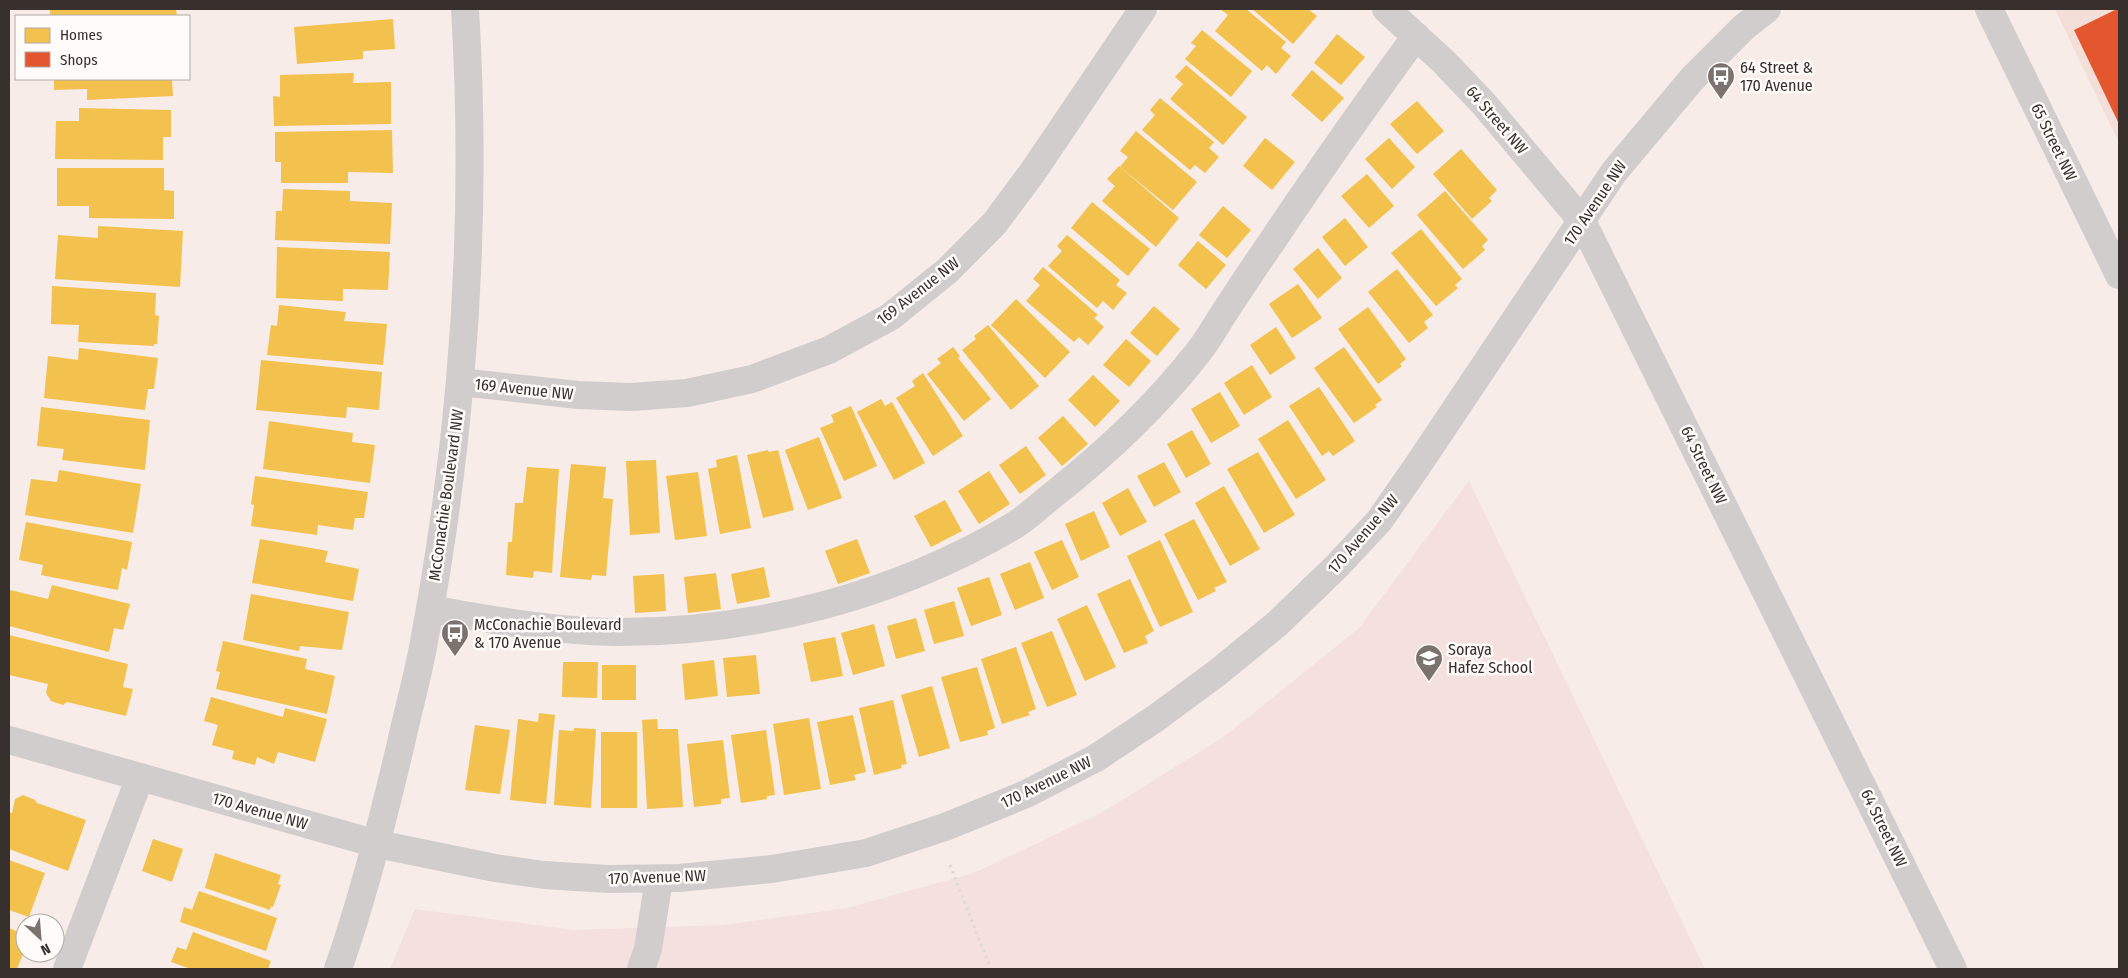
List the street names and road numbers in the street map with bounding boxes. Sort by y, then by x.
street label: 64 Street NW [1462,82,1532,158]
street label: 65 Street NW [2027,100,2081,184]
street label: 170 Avenue NW [1560,157,1630,249]
street label: 169 Avenue NW [873,253,963,329]
street label: 169 Avenue NW [474,374,574,404]
street label: McConachie Boulevard NW [425,408,467,582]
street label: 64 Street NW [1677,423,1731,507]
street label: 170 Avenue NW [1324,491,1402,577]
street label: 170 Avenue NW [998,752,1094,812]
street label: 64 Street NW [1857,786,1911,870]
street label: 170 Avenue NW [210,788,310,834]
street label: 170 Avenue NW [608,866,706,888]

